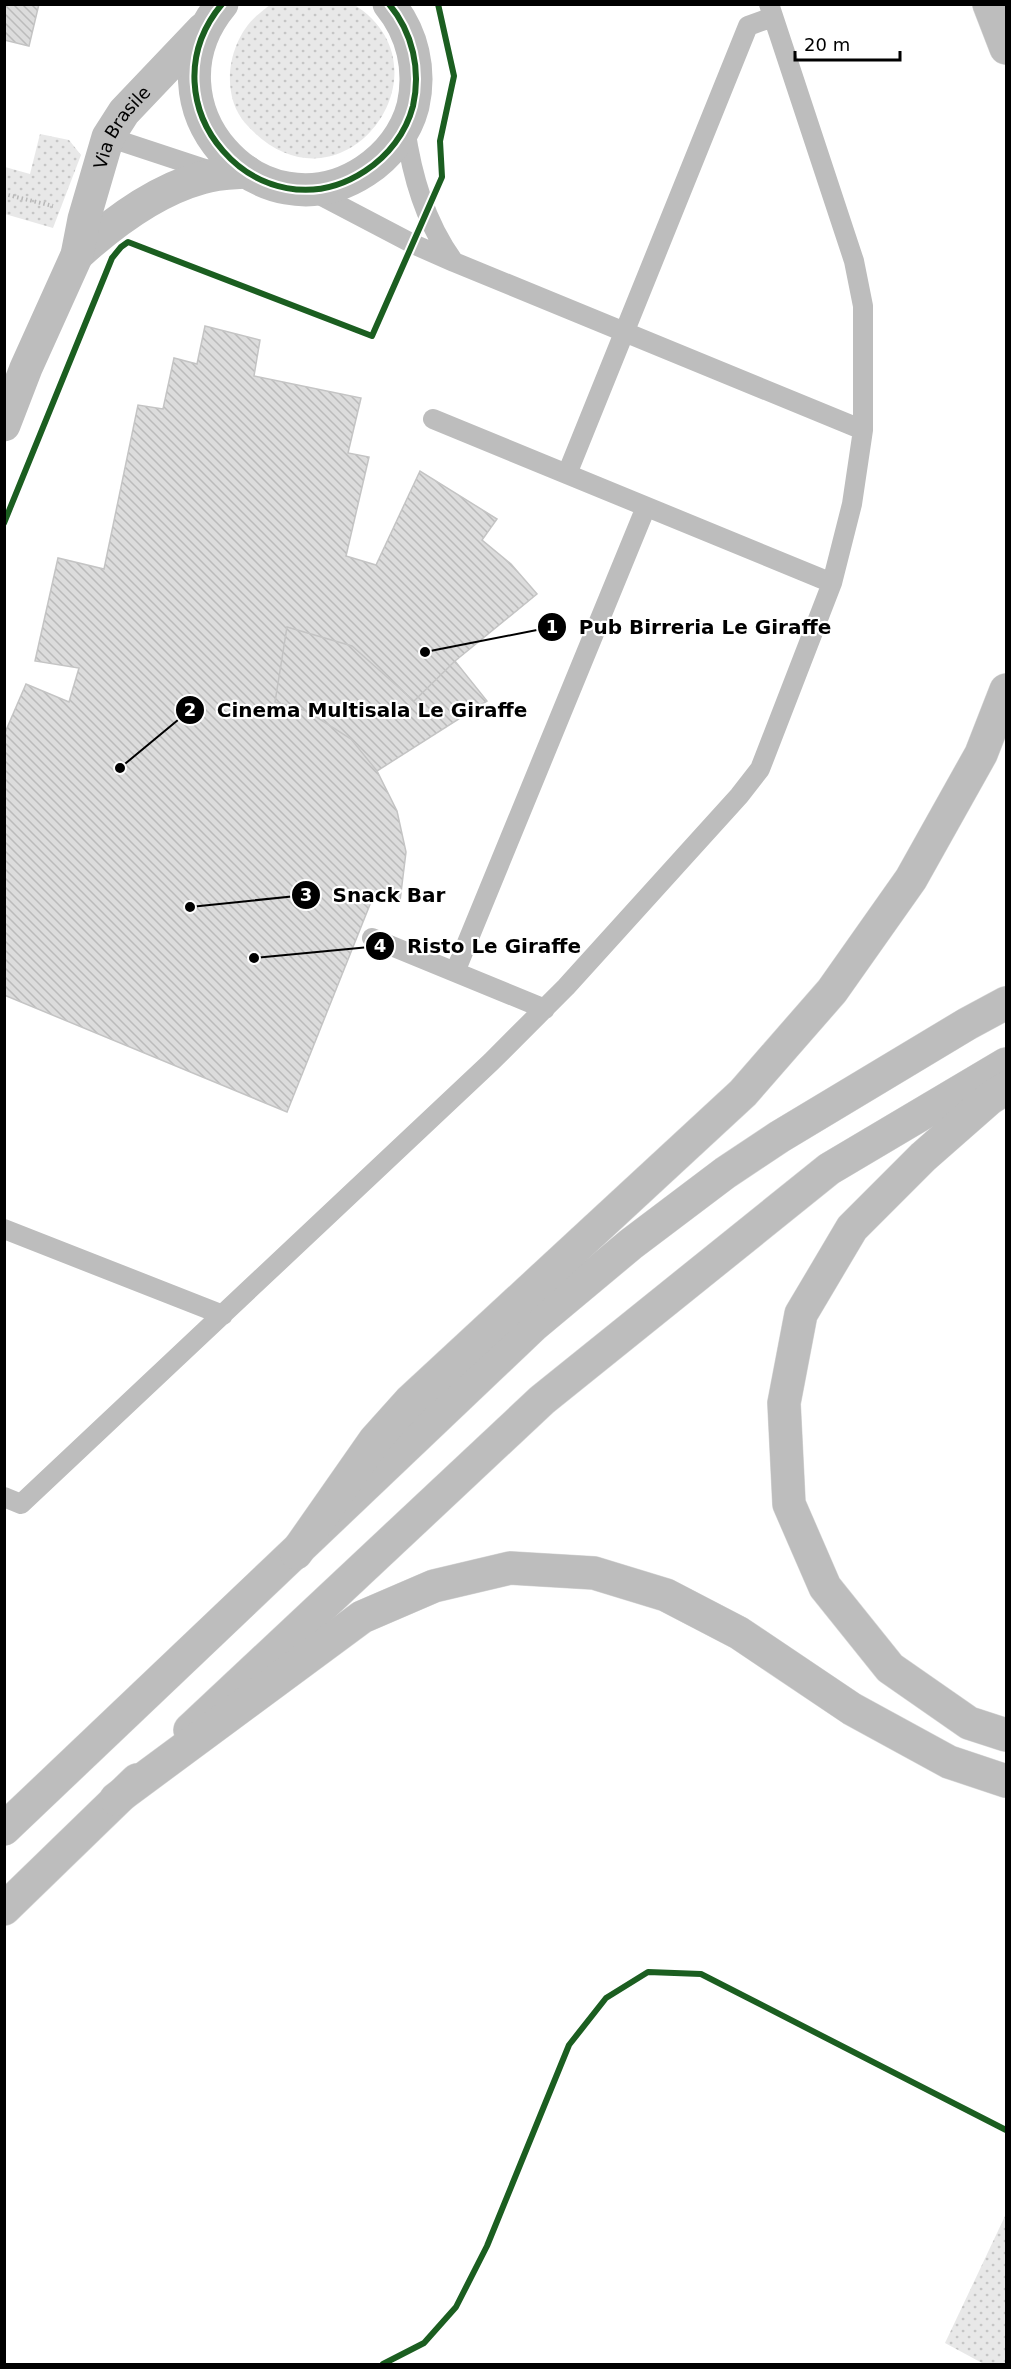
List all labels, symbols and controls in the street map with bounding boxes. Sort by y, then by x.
scale bar [795,24,900,62]
text: 20 m [804,34,850,55]
street label: Via Brasile [89,81,154,171]
callout: Pub Birreria Le Giraffe [537,608,843,646]
text: Pub Birreria Le Giraffe [579,615,831,639]
text: 1 [546,616,558,637]
callout: Cinema Multisala Le Giraffe [175,691,539,729]
text: Cinema Multisala Le Giraffe [217,698,527,722]
text: 2 [184,699,196,720]
callout: Snack Bar [291,876,457,914]
text: Snack Bar [333,883,446,907]
text: 3 [300,884,312,905]
callout: Risto Le Giraffe [365,927,593,965]
text: Risto Le Giraffe [407,934,581,958]
text: 4 [374,935,386,956]

